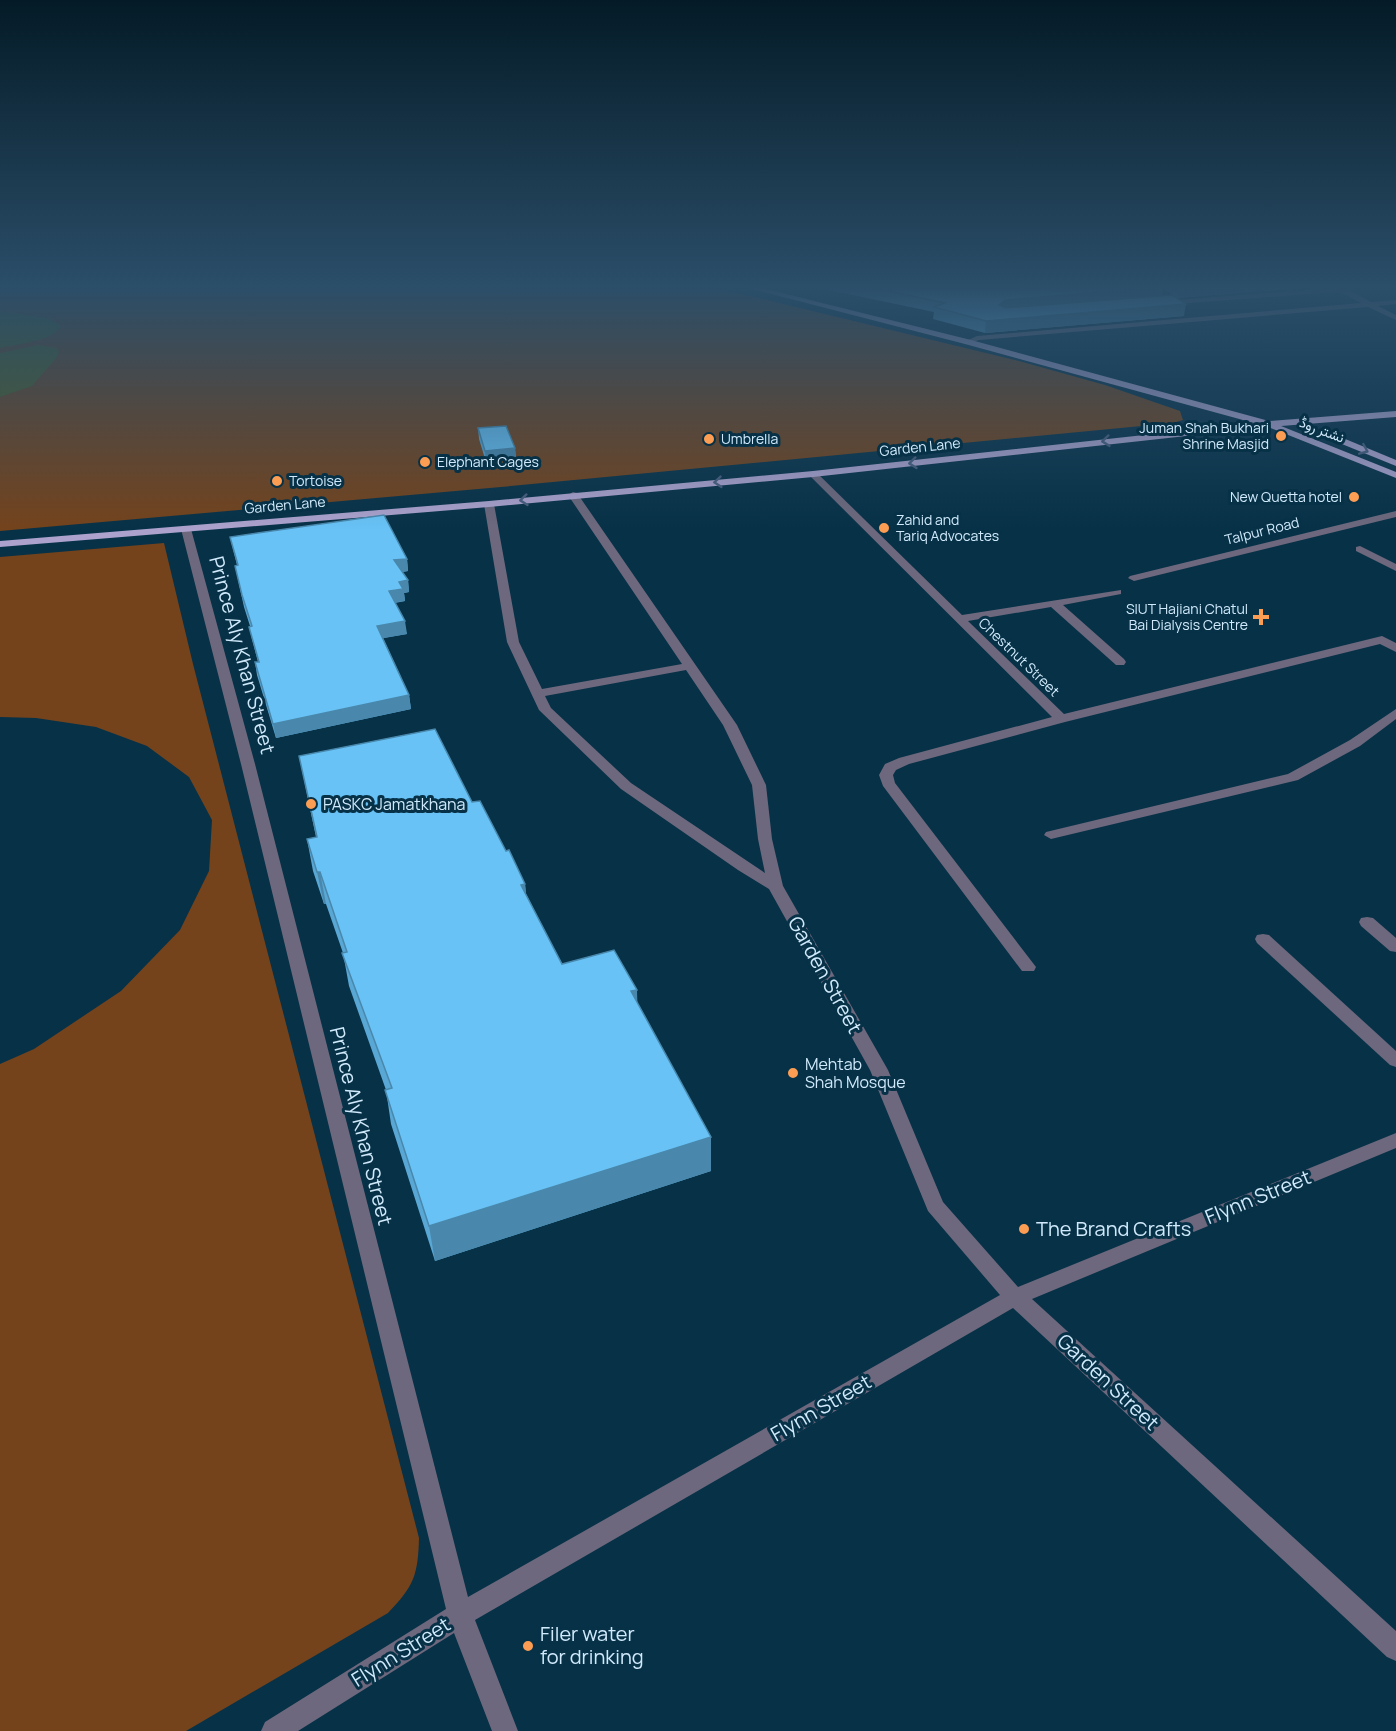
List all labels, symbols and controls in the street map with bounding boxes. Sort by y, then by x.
street label: نشتر روڈ [1297,412,1347,447]
place label: Juman Shah Bukhari Shrine Masjid [1139,418,1269,453]
place label: Umbrella [721,429,778,448]
marker: Juman Shah Bukhari Shrine Masjid [1274,429,1288,443]
marker: Umbrella [702,432,716,446]
street label: Garden Lane [879,433,961,460]
one-way arrow [1102,435,1111,447]
one-way arrow [1358,443,1369,455]
place label: Elephant Cages [437,452,539,471]
marker: Elephant Cages [418,455,432,469]
one-way arrow [908,456,917,469]
place label: Tortoise [289,471,342,490]
marker: Tortoise [270,474,284,488]
one-way arrow [714,475,723,488]
place label: New Quetta hotel [1230,487,1342,506]
marker: New Quetta hotel [1347,490,1361,504]
street label: Garden Lane [244,491,326,518]
one-way arrow [520,493,529,506]
place label: Zahid and Tariq Advocates [896,510,999,545]
street label: Talpur Road [1223,512,1301,549]
marker: Zahid and Tariq Advocates [877,521,891,535]
street label: Prince Aly Khan Street [203,553,282,757]
place label: SIUT Hajiani Chatul Bai Dialysis Centre [1126,599,1248,634]
marker: SIUT Hajiani Chatul Bai Dialysis Centre [1252,608,1270,626]
street label: Chestnut Street [975,613,1064,700]
place label: PASKC Jamatkhana [323,793,465,815]
marker: PASKC Jamatkhana [304,797,318,811]
street label: Garden Street [782,911,869,1038]
street label: Prince Aly Khan Street [324,1024,399,1228]
place label: Mehtab Shah Mosque [805,1053,906,1093]
marker: Mehtab Shah Mosque [786,1066,800,1080]
street label: Flynn Street [1201,1163,1315,1230]
place label: The Brand Crafts [1036,1215,1191,1242]
marker: The Brand Crafts [1017,1222,1031,1236]
street label: Garden Street [1052,1327,1165,1436]
street label: Flynn Street [766,1368,876,1447]
street label: Flynn Street [346,1611,455,1693]
place label: Filer water for drinking [540,1620,644,1670]
marker: Filer water for drinking [521,1639,535,1653]

